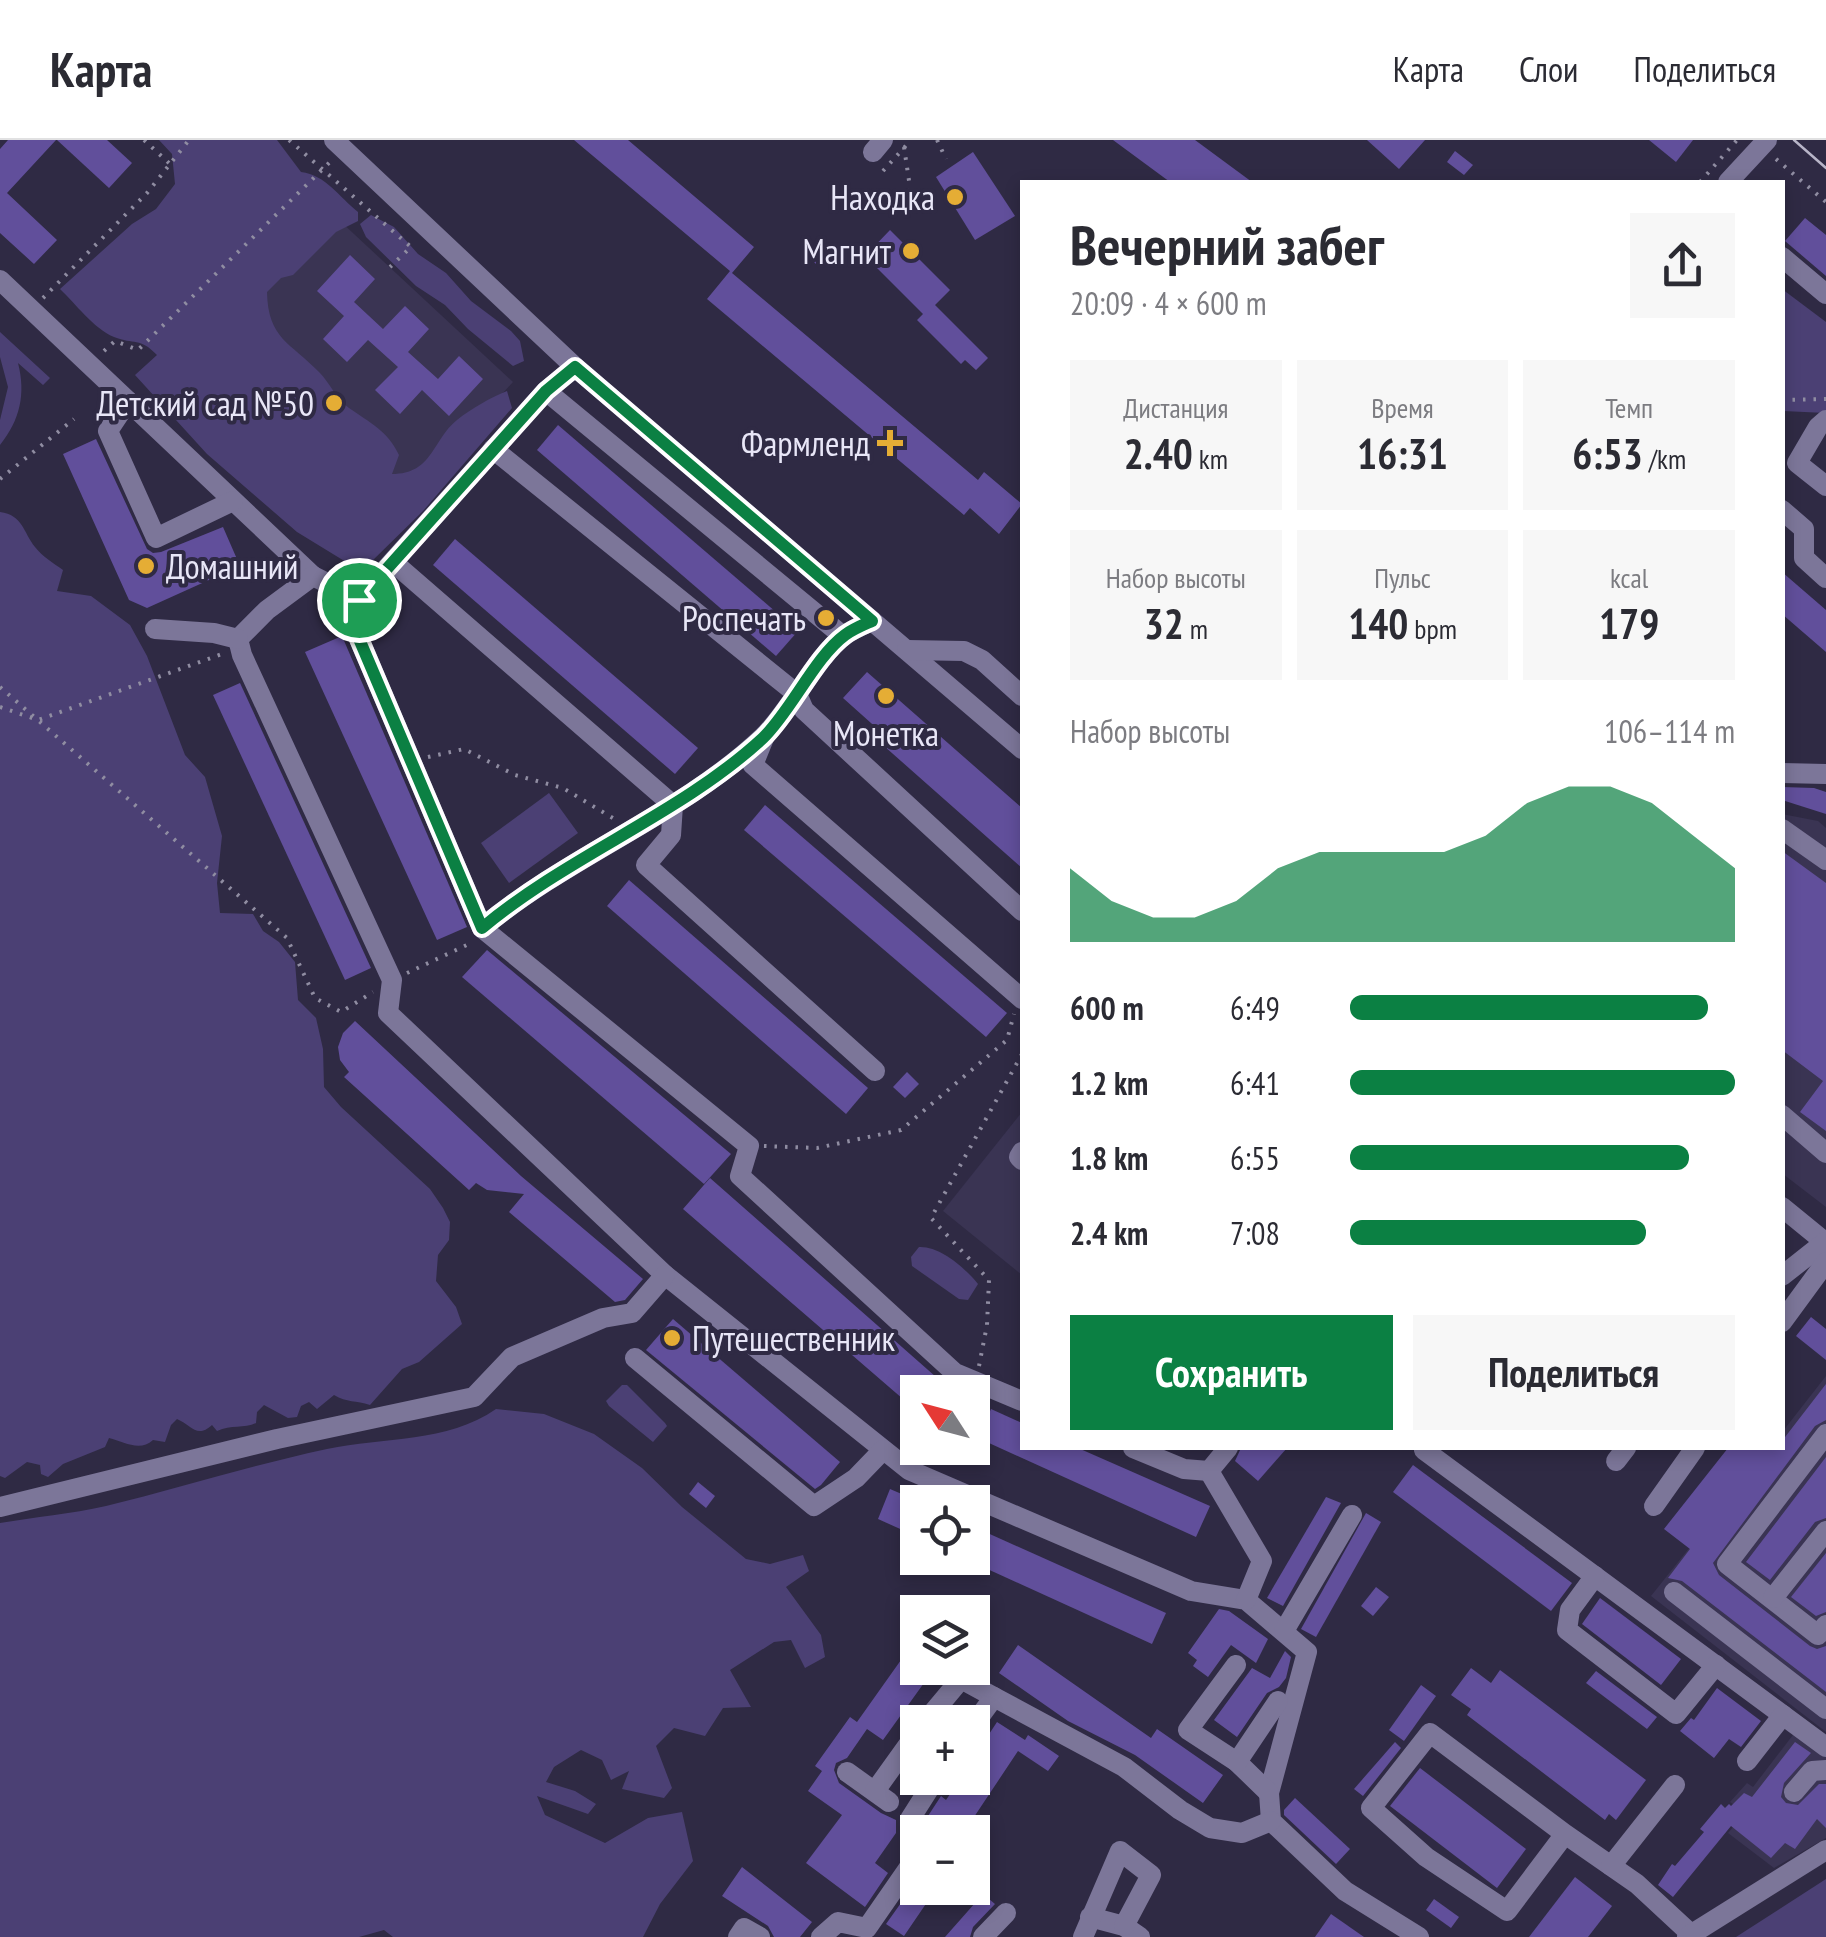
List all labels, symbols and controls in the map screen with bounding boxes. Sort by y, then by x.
text: Карта [50,38,152,100]
text: Карта [1393,46,1464,92]
text: Слои [1519,46,1578,92]
text: Поделиться [1633,46,1776,92]
place label: Находка [830,174,935,220]
marker: Находка [944,186,966,208]
text: Вечерний забег [1070,209,1384,280]
button: share [1630,213,1735,318]
place label: Магнит [803,228,892,274]
marker: Магнит [900,240,922,262]
text: 20:09 · 4 × 600 m [1070,282,1267,324]
place label: Детский сад №50 [97,380,314,426]
text: Дистанция [1123,389,1228,426]
text: Время [1371,389,1434,426]
text: Темп [1605,389,1653,426]
marker: Детский сад №50 [323,392,345,414]
place label: Фармленд [741,420,870,466]
text: 2.40 [1124,426,1193,481]
text: 16:31 [1357,426,1448,481]
text: 6:53 [1572,426,1643,481]
marker: Фармленд [879,432,901,454]
text: km [1193,440,1228,477]
text: /km [1643,440,1686,477]
place label: Домашний [166,543,298,589]
marker: Домашний [135,555,157,577]
pin [317,558,402,643]
text: Набор высоты [1106,559,1246,596]
text: Пульс [1374,559,1431,596]
text: kcal [1610,559,1648,596]
icon: arrive [332,573,387,628]
place label: Роспечать [682,595,806,641]
text: 32 [1144,596,1184,651]
text: 140 [1348,596,1408,651]
text: 179 [1599,596,1659,651]
marker: Роспечать [815,607,837,629]
text: m [1184,610,1208,647]
text: bpm [1408,610,1457,647]
marker: Монетка [875,685,897,707]
place label: Монетка [833,710,939,756]
text: Набор высоты [1070,710,1230,752]
text: 106–114 m [1604,710,1735,752]
text: 600 m [1070,987,1144,1029]
text: 6:49 [1230,987,1280,1029]
text: 1.2 km [1070,1062,1148,1104]
text: 6:41 [1230,1062,1280,1104]
text: 1.8 km [1070,1137,1148,1179]
text: 6:55 [1230,1137,1280,1179]
text: 2.4 km [1070,1212,1148,1254]
text: 7:08 [1230,1212,1280,1254]
place label: Путешественник [692,1315,896,1361]
button: Сохранить [1070,1315,1393,1430]
button: Поделиться [1413,1315,1735,1430]
marker: Путешественник [661,1327,683,1349]
north arrow [900,1375,990,1465]
map controls [900,1375,990,1905]
button: locate [900,1485,990,1575]
button: layers [900,1595,990,1685]
button: + [900,1705,990,1795]
button: − [900,1815,990,1905]

